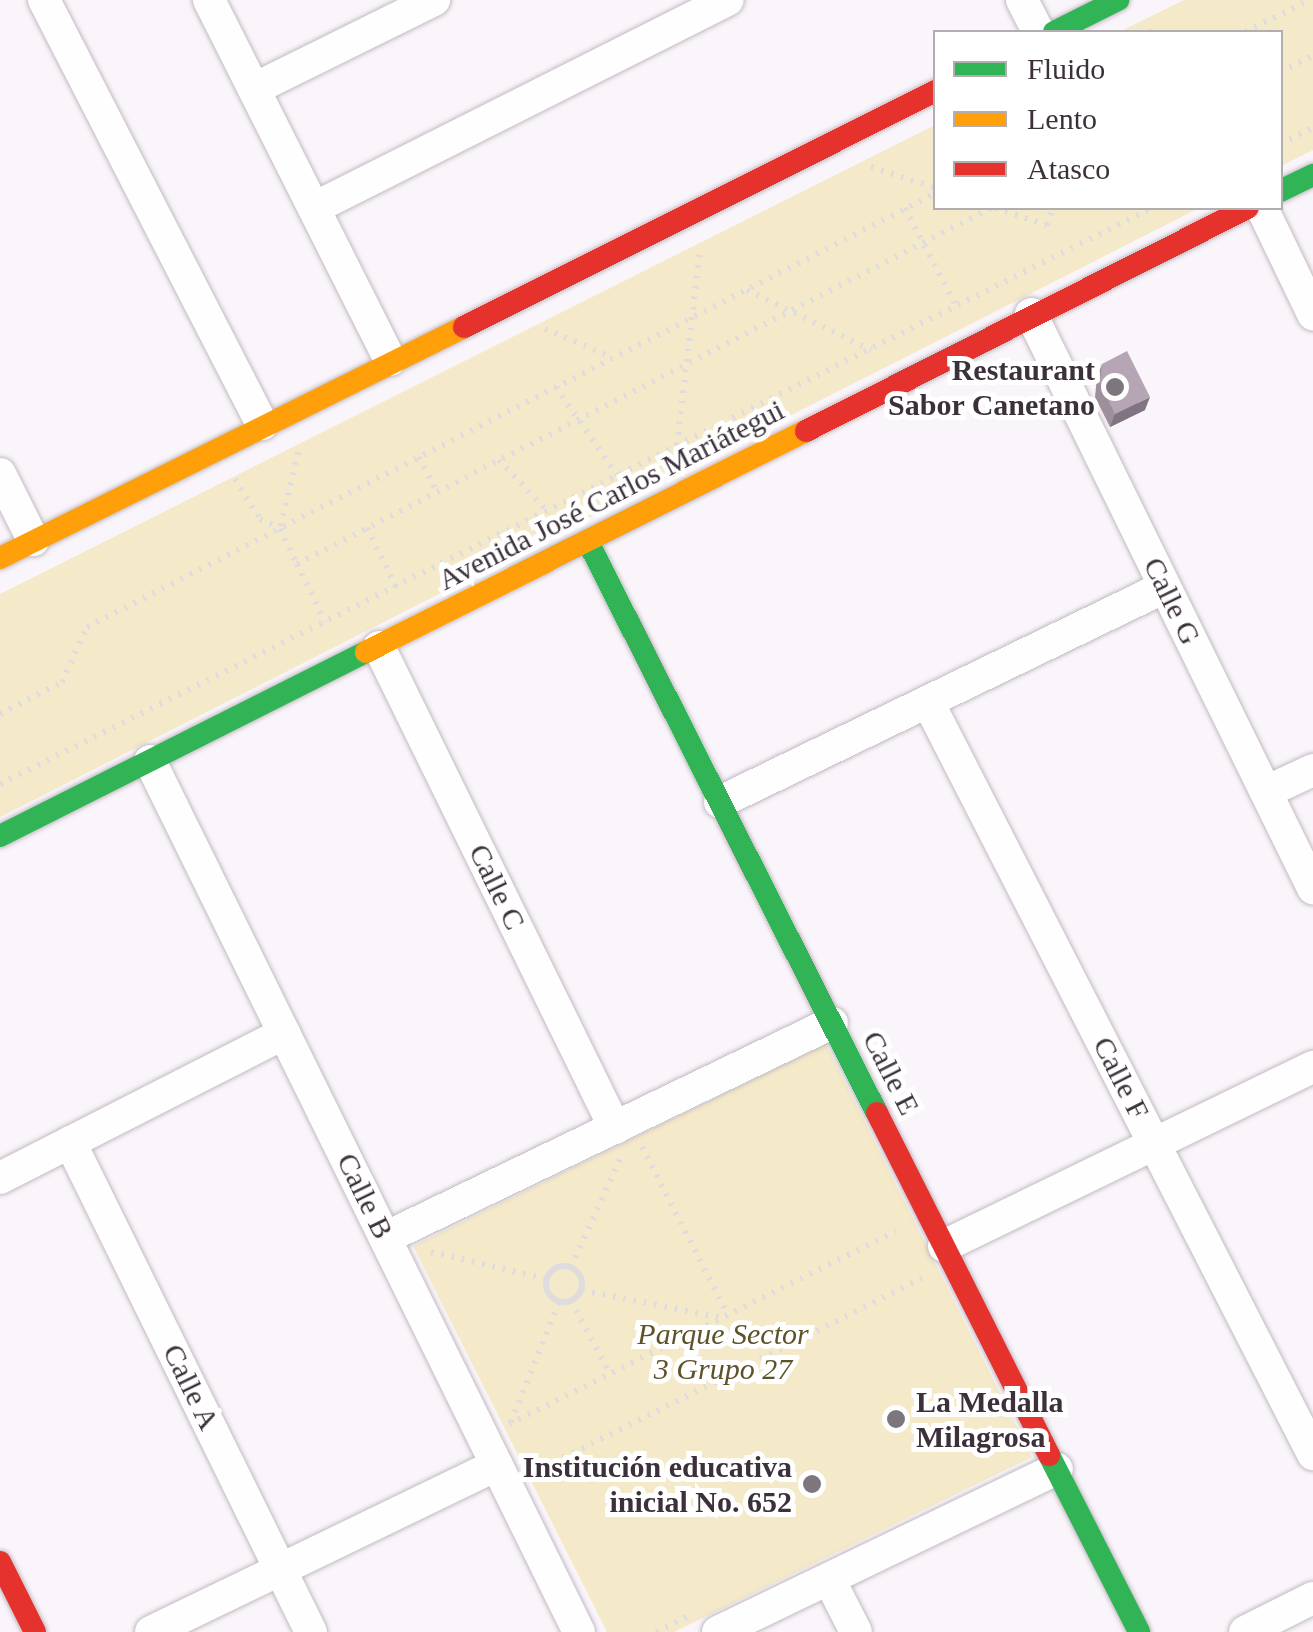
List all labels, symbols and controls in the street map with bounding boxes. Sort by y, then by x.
legend [933,30,1283,210]
text: Fluido [1027,52,1105,85]
text: Lento [1027,102,1097,135]
text: Atasco [1027,152,1110,185]
place label: Restaurant Sabor Canetano [887,352,1095,422]
marker: Restaurant Sabor Canetano [1104,376,1126,398]
street label: Avenida José Carlos Mariátegui [432,392,790,598]
street label: Calle G [1136,552,1208,650]
street label: Calle C [461,838,533,936]
street label: Calle E [855,1025,927,1121]
street label: Calle F [1085,1031,1157,1125]
street label: Calle B [329,1147,401,1245]
park label: Parque Sector 3 Grupo 27 [637,1316,809,1386]
street label: Calle A [155,1338,227,1436]
place label: La Medalla Milagrosa [916,1384,1063,1454]
marker: La Medalla Milagrosa [885,1408,907,1430]
place label: Institución educativa inicial No. 652 [523,1449,792,1520]
marker: Institución educativa inicial No. 652 [801,1473,823,1495]

